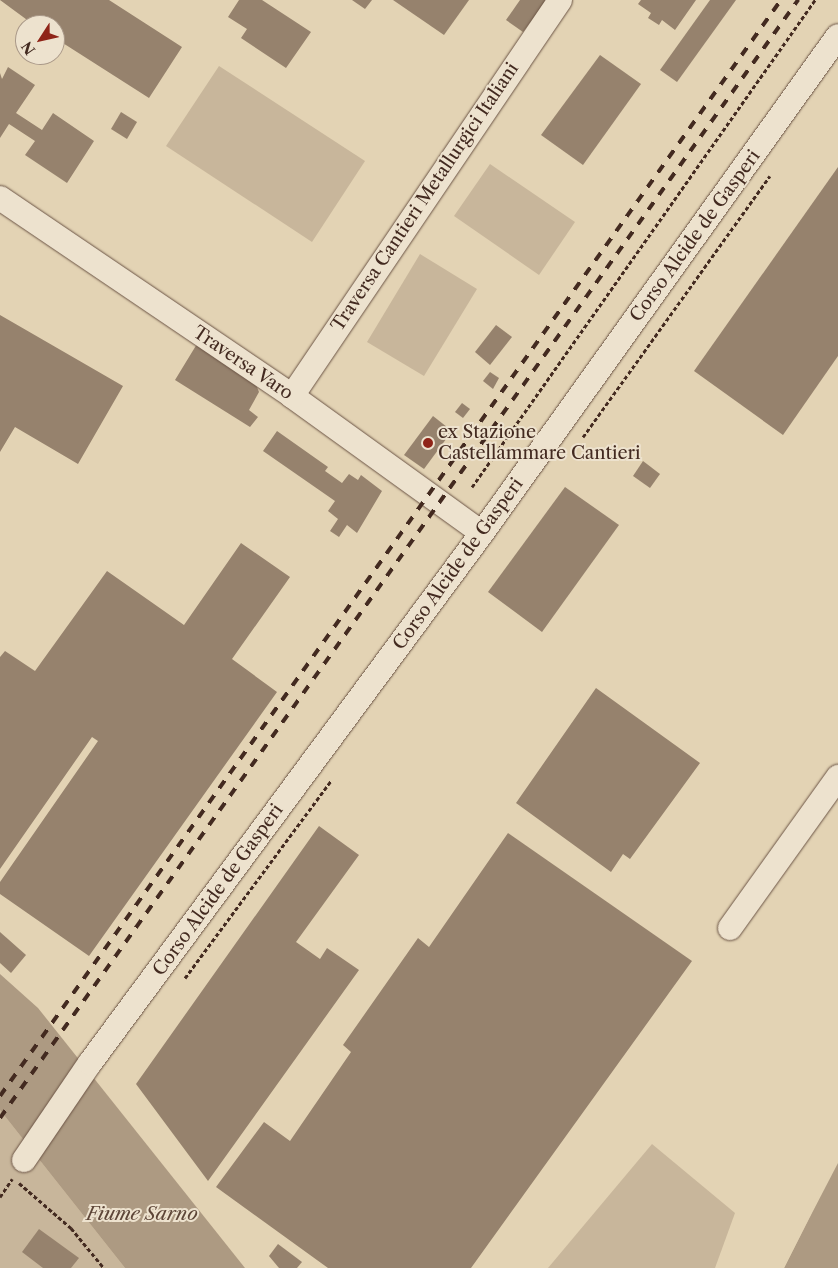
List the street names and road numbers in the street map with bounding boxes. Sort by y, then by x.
street label: Traversa Cantieri Metallurgici Italiani [327,59,523,335]
street label: Corso Alcide de Gasperi [625,146,765,326]
street label: Traversa Varo [188,321,298,405]
street label: Corso Alcide de Gasperi [388,474,528,654]
street label: Corso Alcide de Gasperi [148,800,288,980]

